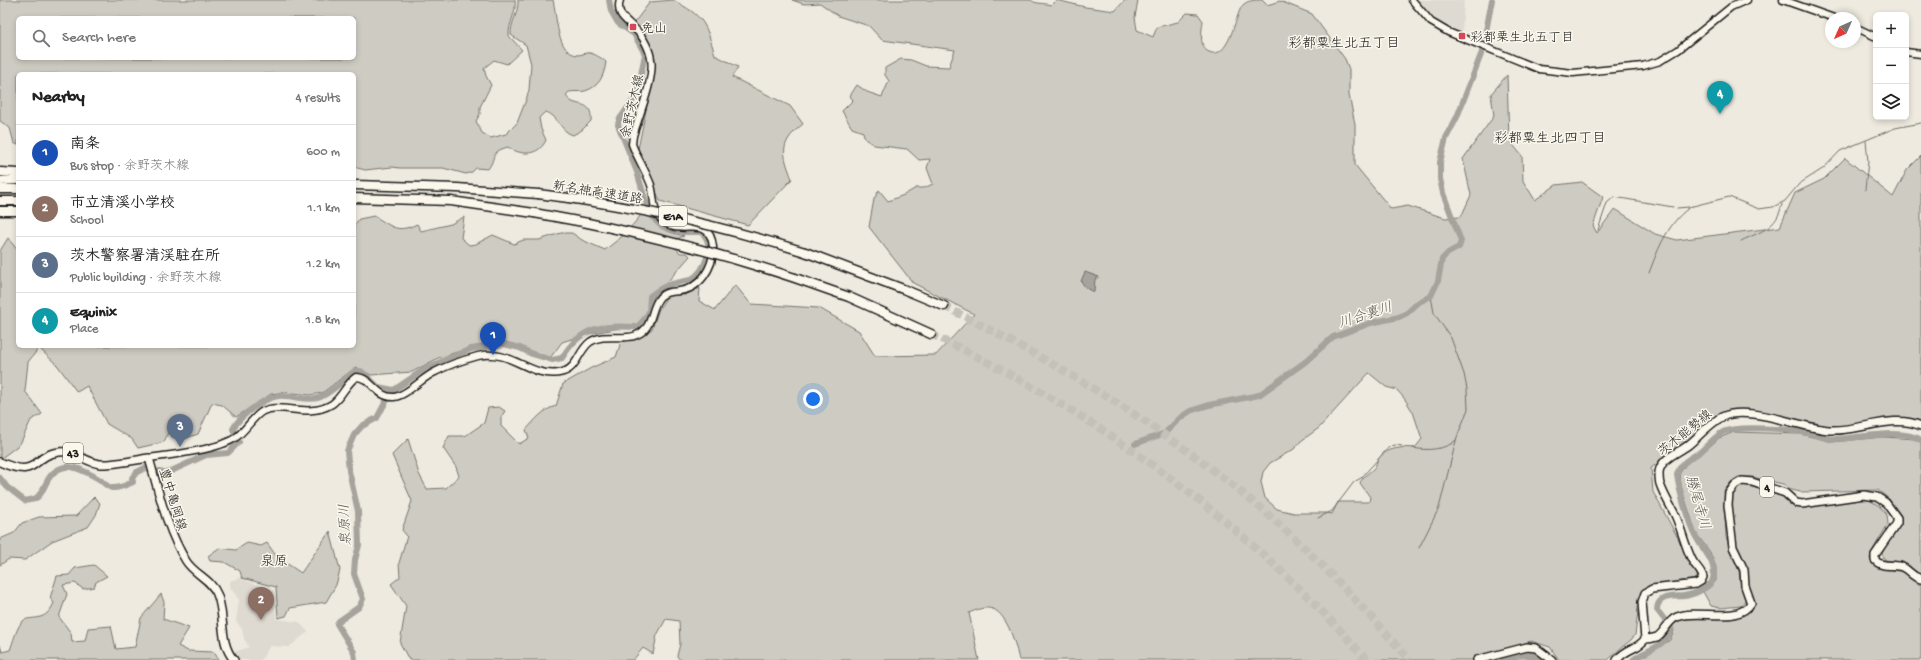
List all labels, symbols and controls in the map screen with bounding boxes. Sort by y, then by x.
north arrow [1825,12,1861,48]
map controls [1873,12,1909,120]
button: + [1873,12,1909,48]
search box [16,16,356,60]
marker: 免山 [628,22,638,32]
place label: 免山 [641,22,667,37]
icon: search [30,27,52,49]
text: Search here [62,29,136,47]
place label: 彩都栗生北五丁目 [1470,30,1574,46]
marker: 彩都栗生北五丁目 [1457,31,1467,41]
district label: 彩都粟生北五丁目 [1288,36,1400,53]
button: − [1873,48,1909,84]
street label: 余野茨木線 [618,72,648,140]
pin: 4 [1707,81,1733,114]
button: layers [1873,84,1909,120]
text: Nearby [32,88,85,108]
text: 4 results [296,91,340,106]
district label: 彩都粟生北四丁目 [1494,131,1606,148]
text: 南条 [70,136,100,154]
text: 1 [42,145,48,160]
text: 600 m [306,145,340,160]
text: Bus stop · 余野茨木線 [70,159,189,174]
street label: 新名神高速道路 [551,179,644,208]
text: 市立清溪小学校 [70,195,175,213]
text: 2 [42,201,48,216]
text: 1.1 km [307,201,340,216]
road number: E1A [659,206,687,226]
text: School [70,213,104,228]
text: 茨木警察署清渓駐在所 [70,248,220,266]
text: 3 [42,257,48,272]
text: 1.2 km [306,257,340,272]
text: Public building · 余野茨木線 [70,271,221,286]
water label: 川合裏川 [1336,299,1395,333]
text: Equinix [70,304,117,322]
text: 4 [42,313,48,328]
text: 1.8 km [305,313,340,328]
text: Place [70,322,98,337]
pin: 1 [480,322,506,355]
your location [803,389,823,409]
street label: 茨木能勢線 [1655,406,1716,460]
pin: 3 [167,414,193,447]
road number: 43 [63,443,83,463]
street label: 豊中亀岡線 [155,466,190,534]
water label: 勝尾寺川 [1681,473,1713,532]
road number: 4 [1760,477,1774,497]
water label: 泉原川 [336,503,356,546]
district label: 泉原 [260,554,288,571]
pin: 2 [248,587,274,620]

